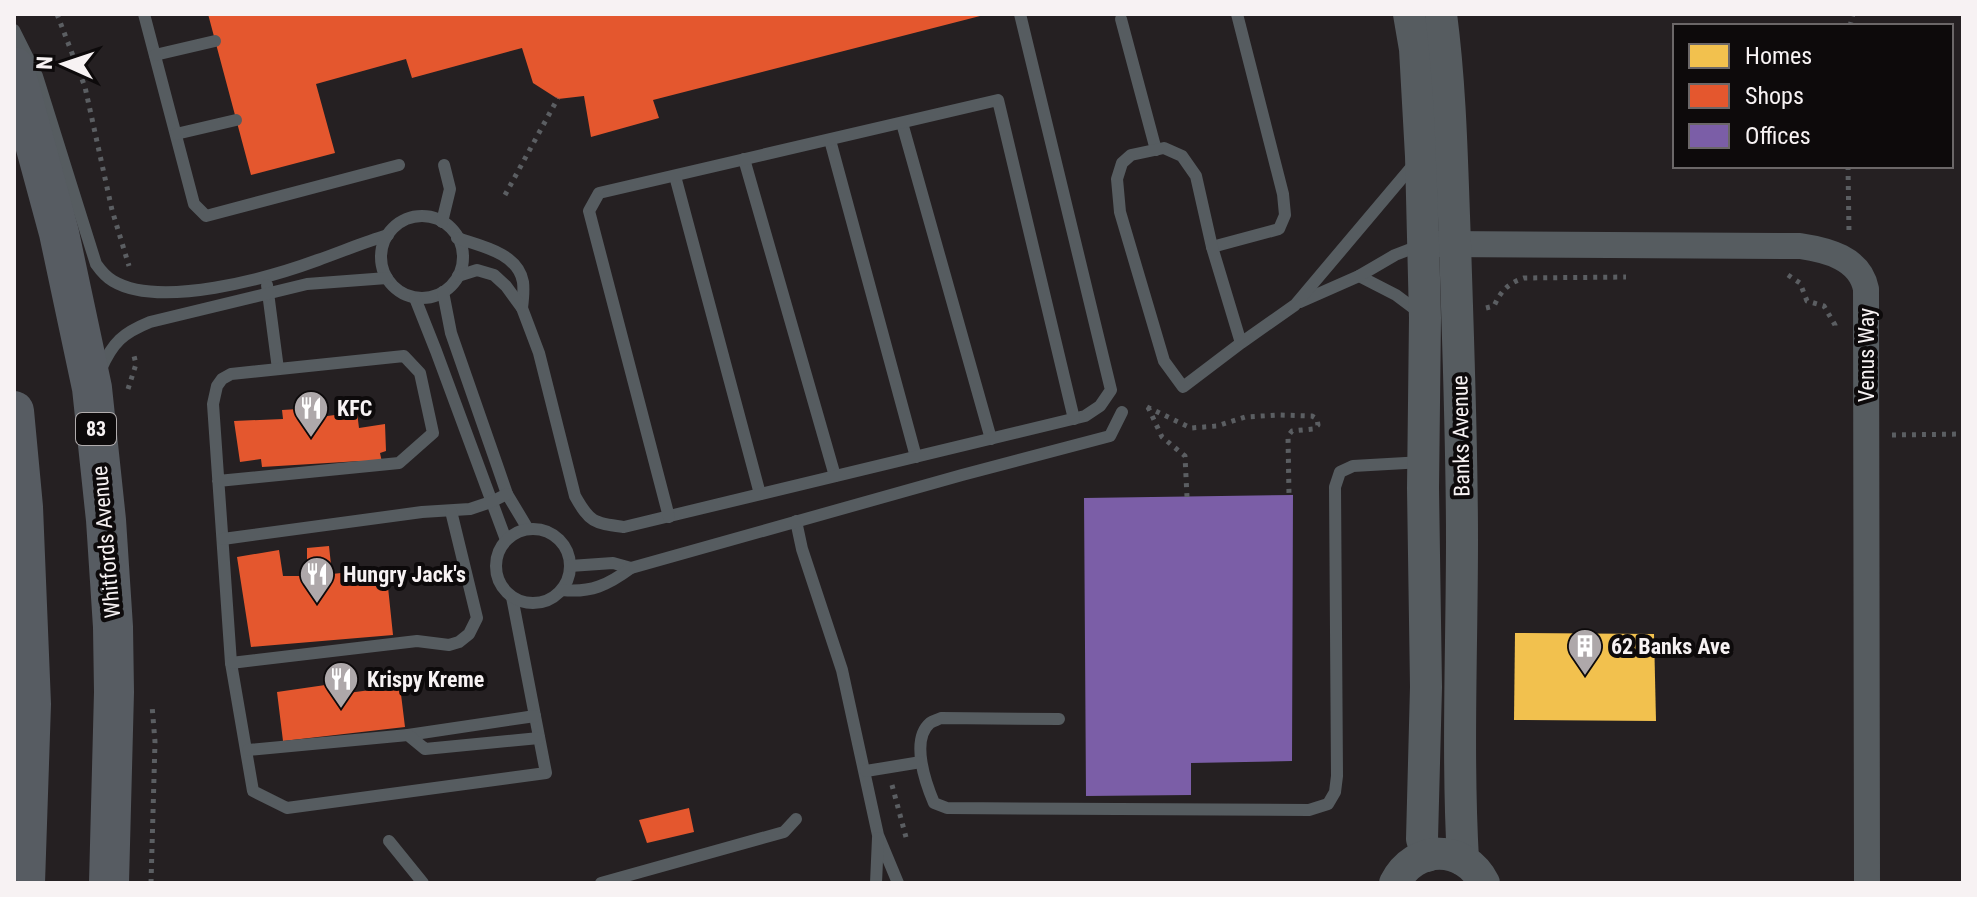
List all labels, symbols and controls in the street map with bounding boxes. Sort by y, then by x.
north arrow [24,24,104,104]
legend [1673,24,1953,168]
text: Homes [1745,42,1812,70]
text: N [32,56,57,70]
text: Shops [1745,82,1804,110]
text: Offices [1745,122,1811,150]
street label: Venus Way [1854,308,1879,402]
street label: Banks Avenue [1447,375,1475,497]
restaurant icon: KFC [292,389,330,439]
place label: KFC [337,396,372,421]
road number: 83 [76,413,116,445]
street label: Whitfords Avenue [87,465,125,619]
restaurant icon: Hungry Jack's [298,555,336,605]
place label: Hungry Jack's [343,562,466,587]
building icon: 62 Banks Ave [1566,627,1604,677]
place label: 62 Banks Ave [1611,634,1730,659]
restaurant icon: Krispy Kreme [322,660,360,710]
place label: Krispy Kreme [367,667,484,692]

